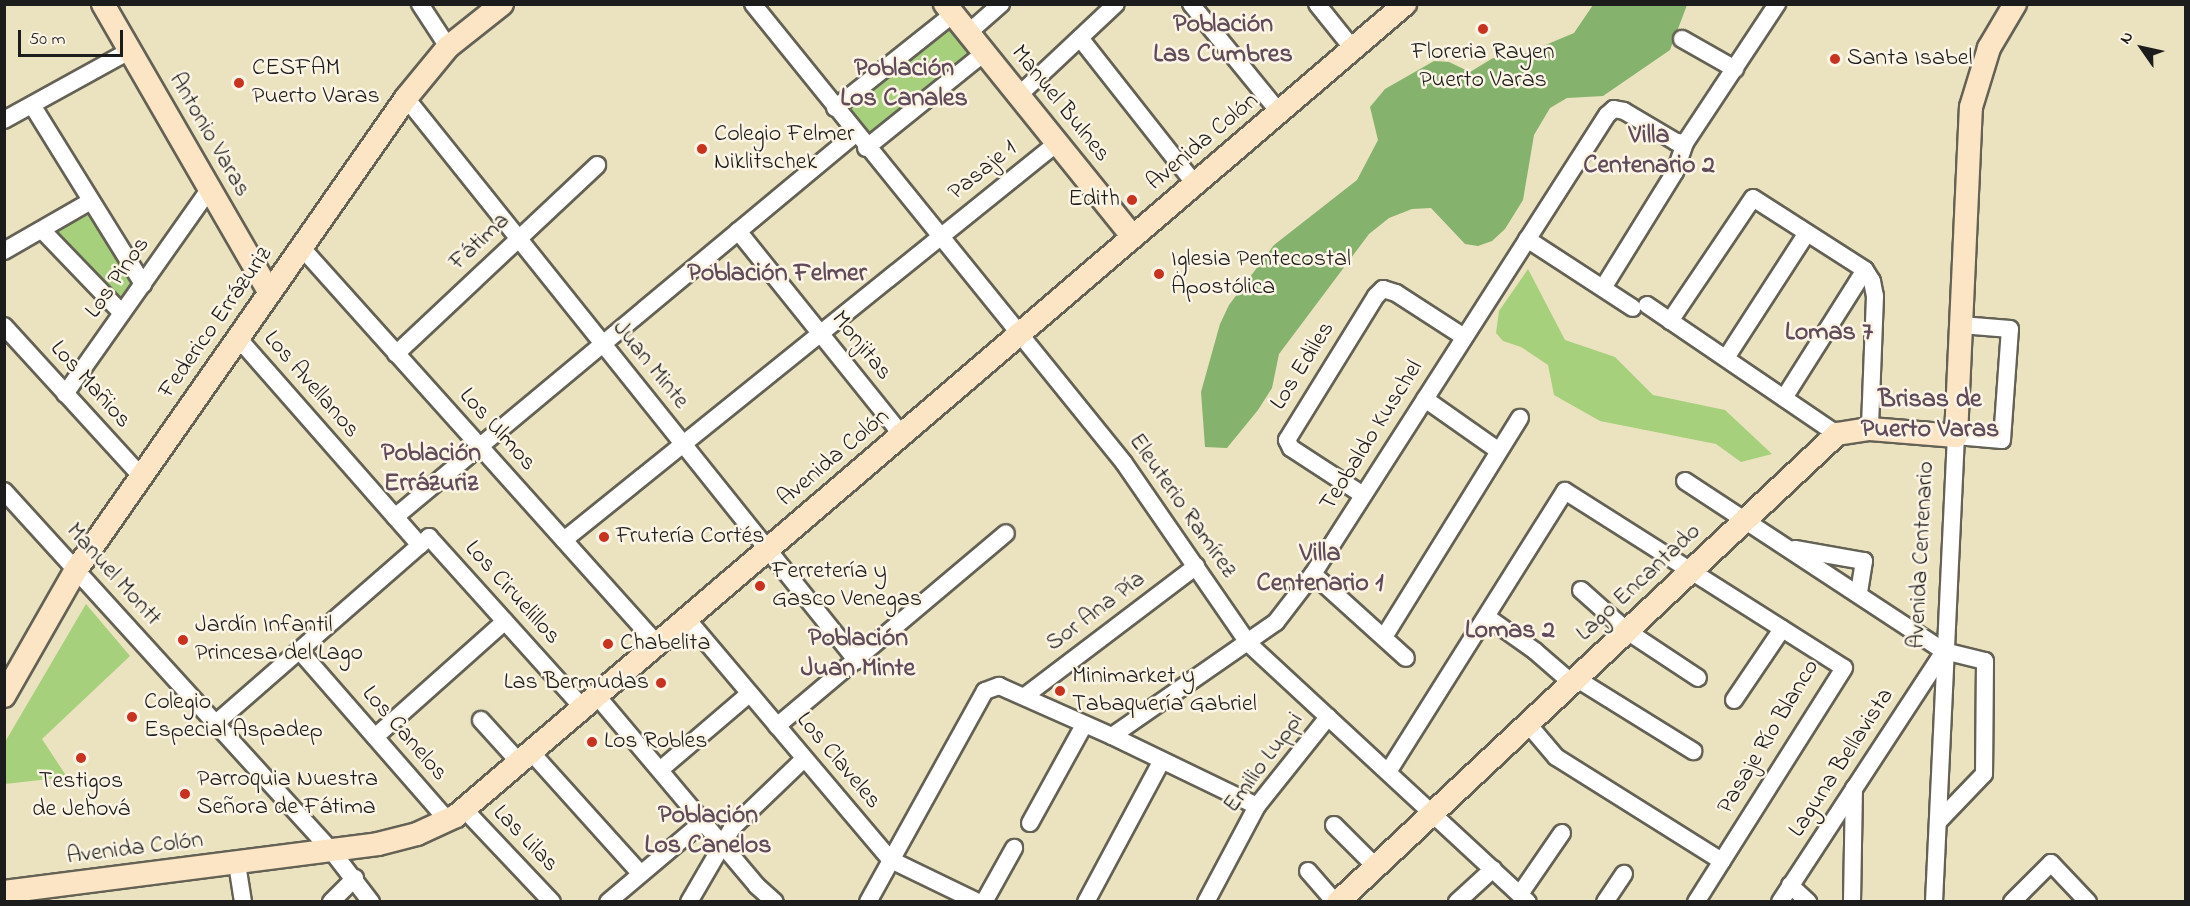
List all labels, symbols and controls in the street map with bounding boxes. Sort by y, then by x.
district label: Población Las Cumbres [1153,10,1293,71]
scale bar [21,18,126,56]
north arrow [2112,18,2172,78]
marker: Floreria Rayen Puerto Varas [1476,22,1490,36]
text: 50 m [29,27,66,53]
text: N [2114,27,2140,49]
place label: Floreria Rayen Puerto Varas [1411,39,1555,95]
street label: Manuel Bulnes [1004,40,1116,168]
place label: Santa Isabel [1847,45,1972,73]
marker: Santa Isabel [1828,52,1842,66]
district label: Población Los Canales [840,54,968,116]
place label: CESFAM Puerto Varas [252,55,380,111]
street label: Antonio Varas [162,68,256,202]
marker: CESFAM Puerto Varas [230,74,248,92]
street label: Avenida Colón [1141,87,1265,197]
place label: Colegio Felmer Niklitschek [714,121,854,177]
district label: Villa Centenario 2 [1583,121,1715,182]
street label: Pasaje 1 [943,135,1023,207]
marker: Colegio Felmer Niklitschek [695,142,709,156]
place label: Edith [1068,186,1120,214]
marker: Edith [1125,193,1139,207]
street label: Fátima [444,207,516,277]
street label: Los Pinos [80,232,156,324]
street label: Federico Errázuriz [153,242,279,404]
place label: Iglesia Pentecostal Apostólica [1171,246,1351,302]
district label: Población Felmer [687,259,867,291]
marker: Iglesia Pentecostal Apostólica [1152,267,1166,281]
street label: Monjitas [824,305,898,387]
street label: Juan Minte [606,315,694,415]
street label: Los Ediles [1265,316,1341,416]
district label: Lomas 7 [1785,318,1873,350]
street label: Los Avellanos [257,325,365,445]
street label: Los Mañios [43,335,137,435]
street label: Teobaldo Kuschel [1314,355,1430,517]
street label: Los Ulmos [452,382,542,478]
district label: Brisas de Puerto Varas [1861,385,1999,446]
street label: Avenida Colón [772,403,896,513]
street label: Eleuterio Ramírez [1122,428,1242,584]
district label: Población Errázuriz [381,439,481,500]
street label: Avenida Centenario [1903,461,1941,649]
street label: Manuel Montt [59,518,167,632]
street label: Lago Encantado [1571,518,1707,648]
place label: Frutería Cortés [616,523,764,551]
marker: Frutería Cortés [597,530,611,544]
street label: Los Ciruelillos [458,535,566,651]
district label: Villa Centenario 1 [1256,539,1384,600]
place label: Ferretería y Gasco Venegas [772,558,922,614]
street label: Sor Ana Pía [1041,565,1151,659]
marker: Ferretería y Gasco Venegas [753,579,767,593]
place label: Jardín Infantil Princesa del Lago [195,612,363,668]
district label: Lomas 2 [1465,616,1555,648]
district label: Población Juan Minte [801,624,915,686]
place label: Chabelita [620,630,710,658]
marker: Jardín Infantil Princesa del Lago [176,633,190,647]
marker: Chabelita [601,637,615,651]
street label: Pasaje Río Blanco [1712,655,1826,819]
place label: Minimarket y Tabaquería Gabriel [1072,663,1257,719]
place label: Las Bermudas [504,669,649,697]
marker: Las Bermudas [654,676,668,690]
street label: Los Canelos [355,680,453,788]
street label: Laguna Bellavista [1783,683,1901,843]
marker: Minimarket y Tabaquería Gabriel [1053,684,1067,698]
place label: Colegio Especial Aspadep [144,689,323,745]
street label: Los Claveles [789,707,887,815]
street label: Emilio Luppi [1218,707,1310,819]
marker: Colegio Especial Aspadep [125,710,139,724]
place label: Los Robles [604,728,708,756]
marker: Los Robles [585,735,599,749]
marker: Testigos de Jehová [74,751,88,765]
place label: Parroquia Nuestra Señora de Fátima [197,766,378,822]
place label: Testigos de Jehová [32,768,130,824]
marker: Parroquia Nuestra Señora de Fátima [178,787,192,801]
street label: Las Lilas [486,799,564,879]
district label: Población Los Canelos [645,801,771,862]
street label: Avenida Colón [65,826,205,872]

